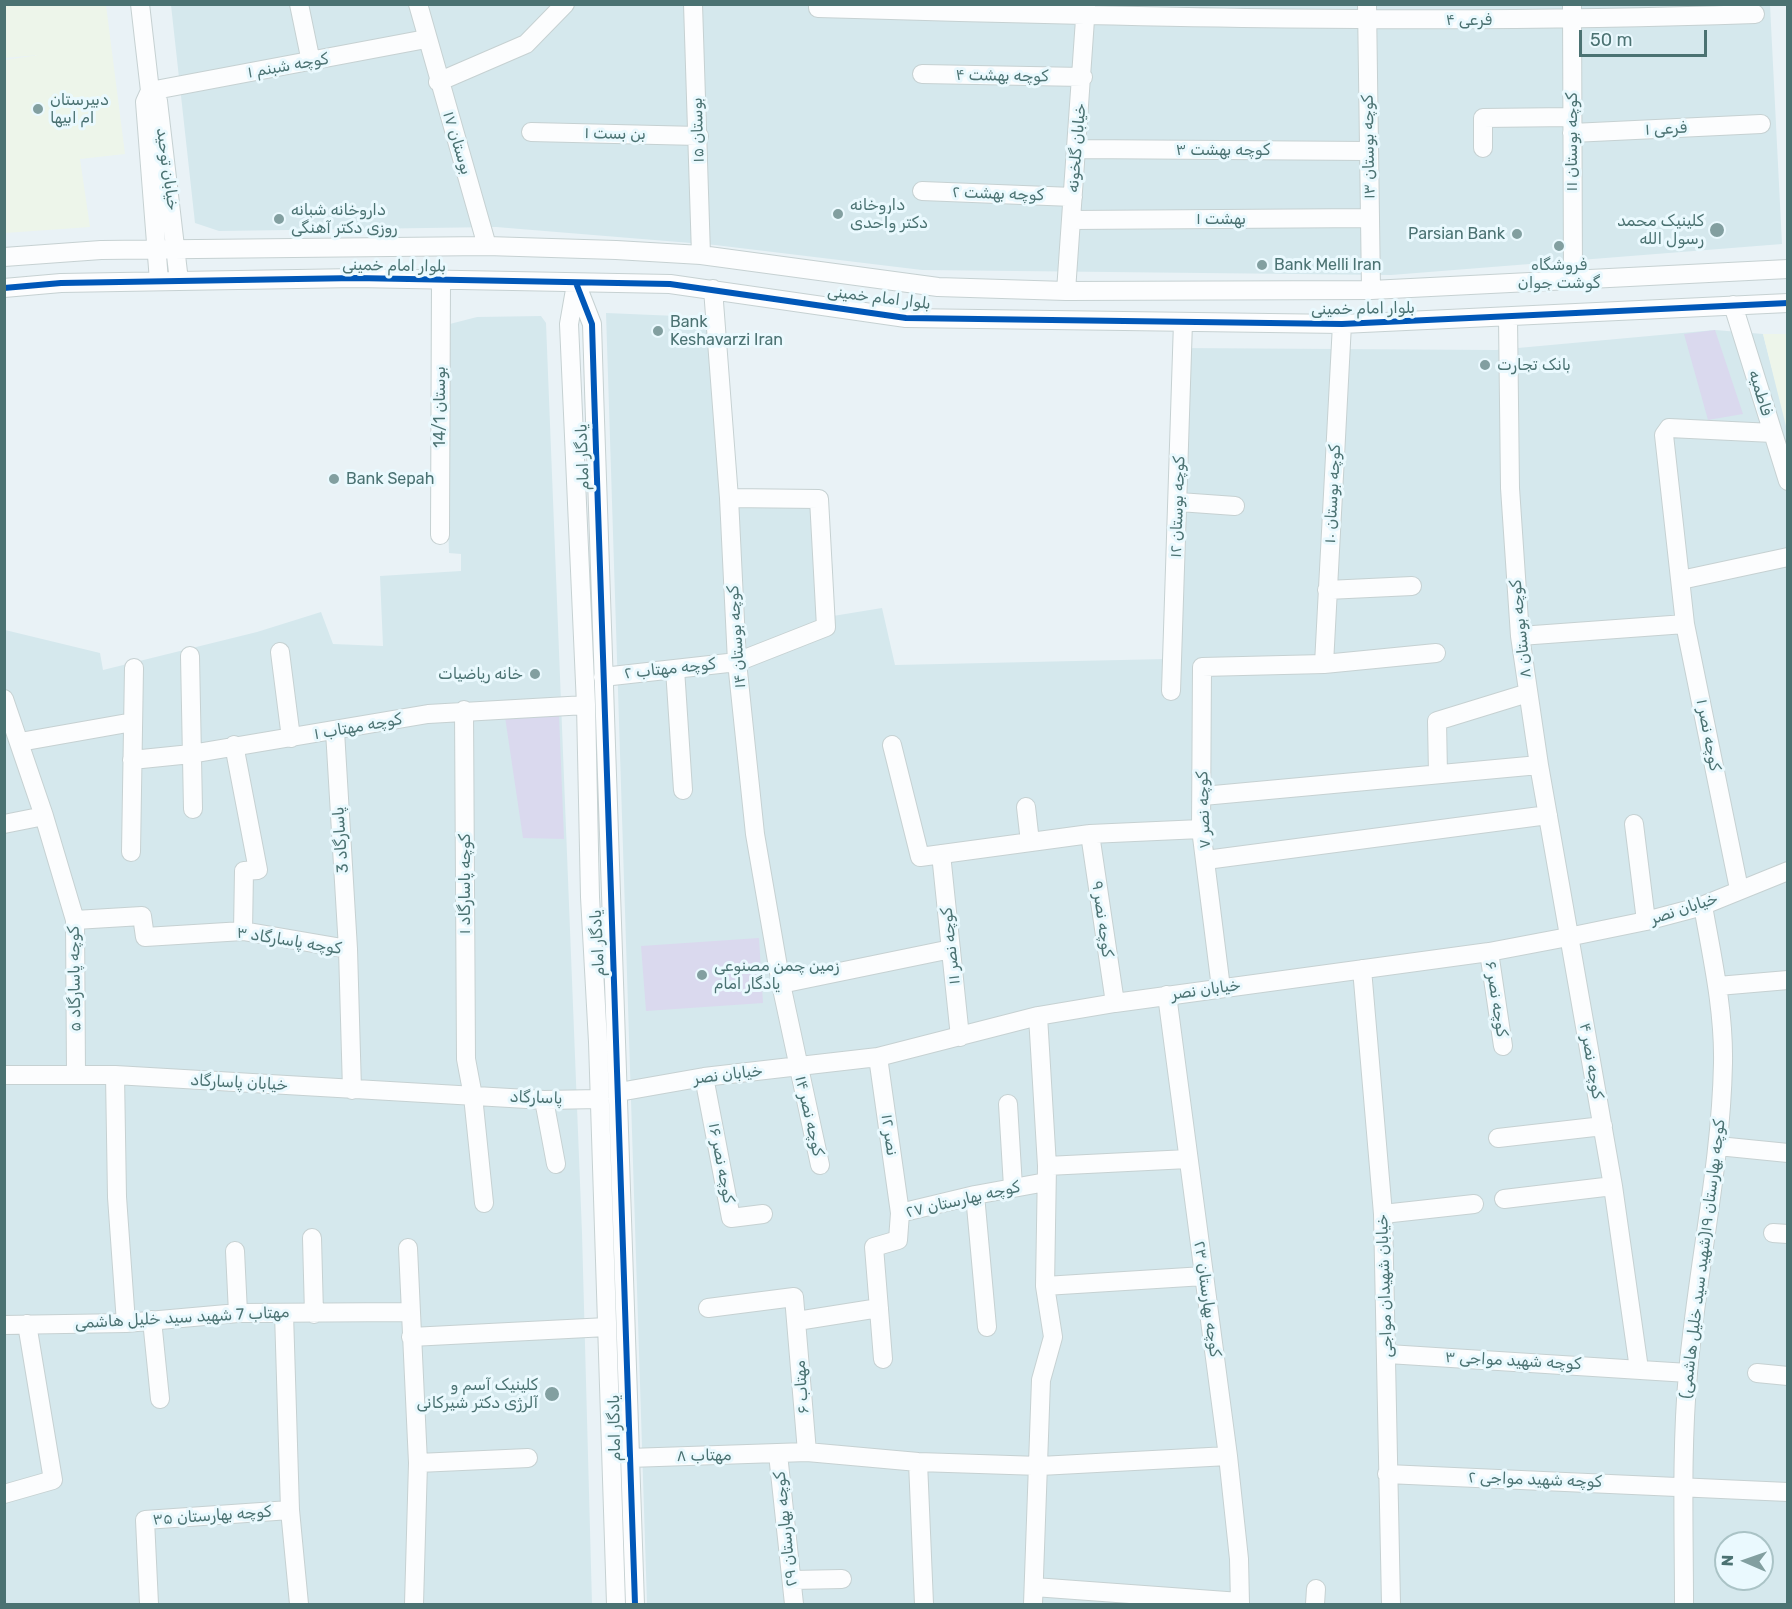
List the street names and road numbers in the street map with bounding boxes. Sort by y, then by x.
street label: فرعی ۴ [1446,10,1492,30]
street label: کوچه شبنم ۱ [246,49,330,83]
street label: کوچه بهشت ۴ [955,66,1049,86]
street label: کوچه بوستان ۱۱ [1562,93,1582,191]
street label: کوچه بوستان ۱۳ [1358,95,1380,199]
street label: بوستان ۱۵ [687,97,709,163]
street label: خیابان گلخونه [1064,103,1090,193]
street label: بوستان ۱۷ [438,109,476,177]
street label: فرعی ۱ [1644,118,1688,140]
street label: بن بست ۱ [584,124,646,144]
street label: خیابان توحید [152,126,182,212]
street label: کوچه بهشت ۳ [1176,140,1270,160]
street label: کوچه بهشت ۲ [952,183,1044,205]
street label: بهشت ۱ [1196,209,1246,229]
street label: بلوار امام خمینی [342,255,446,277]
street label: بلوار امام خمینی [826,282,932,314]
street label: بلوار امام خمینی [1311,298,1415,320]
street label: بوستان 14/1 [430,366,450,448]
street label: فاطمیه [1744,368,1776,418]
street label: یادگار امام [572,424,594,490]
street label: کوچه بوستان ۱۰ [1321,444,1345,544]
street label: کوچه بوستان ۱۲ [1167,456,1189,558]
street label: کوچه بوستان ۸ [1506,579,1536,679]
street label: کوچه بوستان ۱۴ [724,585,750,689]
street label: کوچه مهتاب ۲ [623,655,717,683]
street label: کوچه نصر ۱ [1692,698,1724,772]
street label: کوچه مهتاب ۱ [313,710,403,744]
street label: کوچه نصر ۷ [1193,771,1215,849]
street label: پاسارگاد 3 [329,806,353,874]
street label: کوچه پاسارگاد ۱ [455,834,475,934]
street label: کوچه نصر ۹ [1087,880,1117,958]
street label: خیابان نصر [1648,889,1720,929]
street label: کوچه نصر ۱۱ [937,906,965,986]
street label: یادگار امام [587,909,609,977]
street label: کوچه پاسارگاد ۳ [235,923,343,959]
street label: کوچه پاسارگاد ۵ [64,926,86,1032]
street label: کوچه نصر ۶ [1481,960,1511,1038]
street label: خیابان نصر [1170,976,1242,1004]
street label: کوچه نصر ۴ [1575,1022,1607,1100]
street label: خیابان نصر [692,1061,764,1089]
street label: خیابان پاسارگاد [190,1071,288,1095]
street label: کوچه نصر ۱۴ [790,1074,828,1158]
street label: پاسارگاد [509,1087,563,1109]
street label: نصر ۱۲ [877,1113,901,1157]
street label: کوچه بهارستان ۱۹(شهید سید خلیل هاشمی) [1676,1118,1730,1400]
street label: کوچه نصر ۱۶ [704,1121,738,1205]
street label: کوچه بهارستان ۲۷ [904,1178,1022,1222]
street label: خیابان شهیدان مواجی [1373,1214,1397,1358]
street label: کوچه بهارستان ۲۳ [1189,1240,1225,1358]
street label: مهتاب 7 شهید سید خلیل هاشمی [74,1303,290,1333]
street label: کوچه شهید مواجی ۳ [1444,1348,1582,1374]
street label: مهتاب ۶ [791,1360,813,1414]
street label: یادگار امام [605,1395,625,1461]
street label: مهتاب ۸ [676,1446,732,1466]
street label: کوچه شهید مواجی ۲ [1468,1468,1602,1492]
street label: کوچه بهارستان ۲۹ [770,1470,802,1588]
street label: کوچه بهارستان ۳۵ [152,1502,272,1530]

